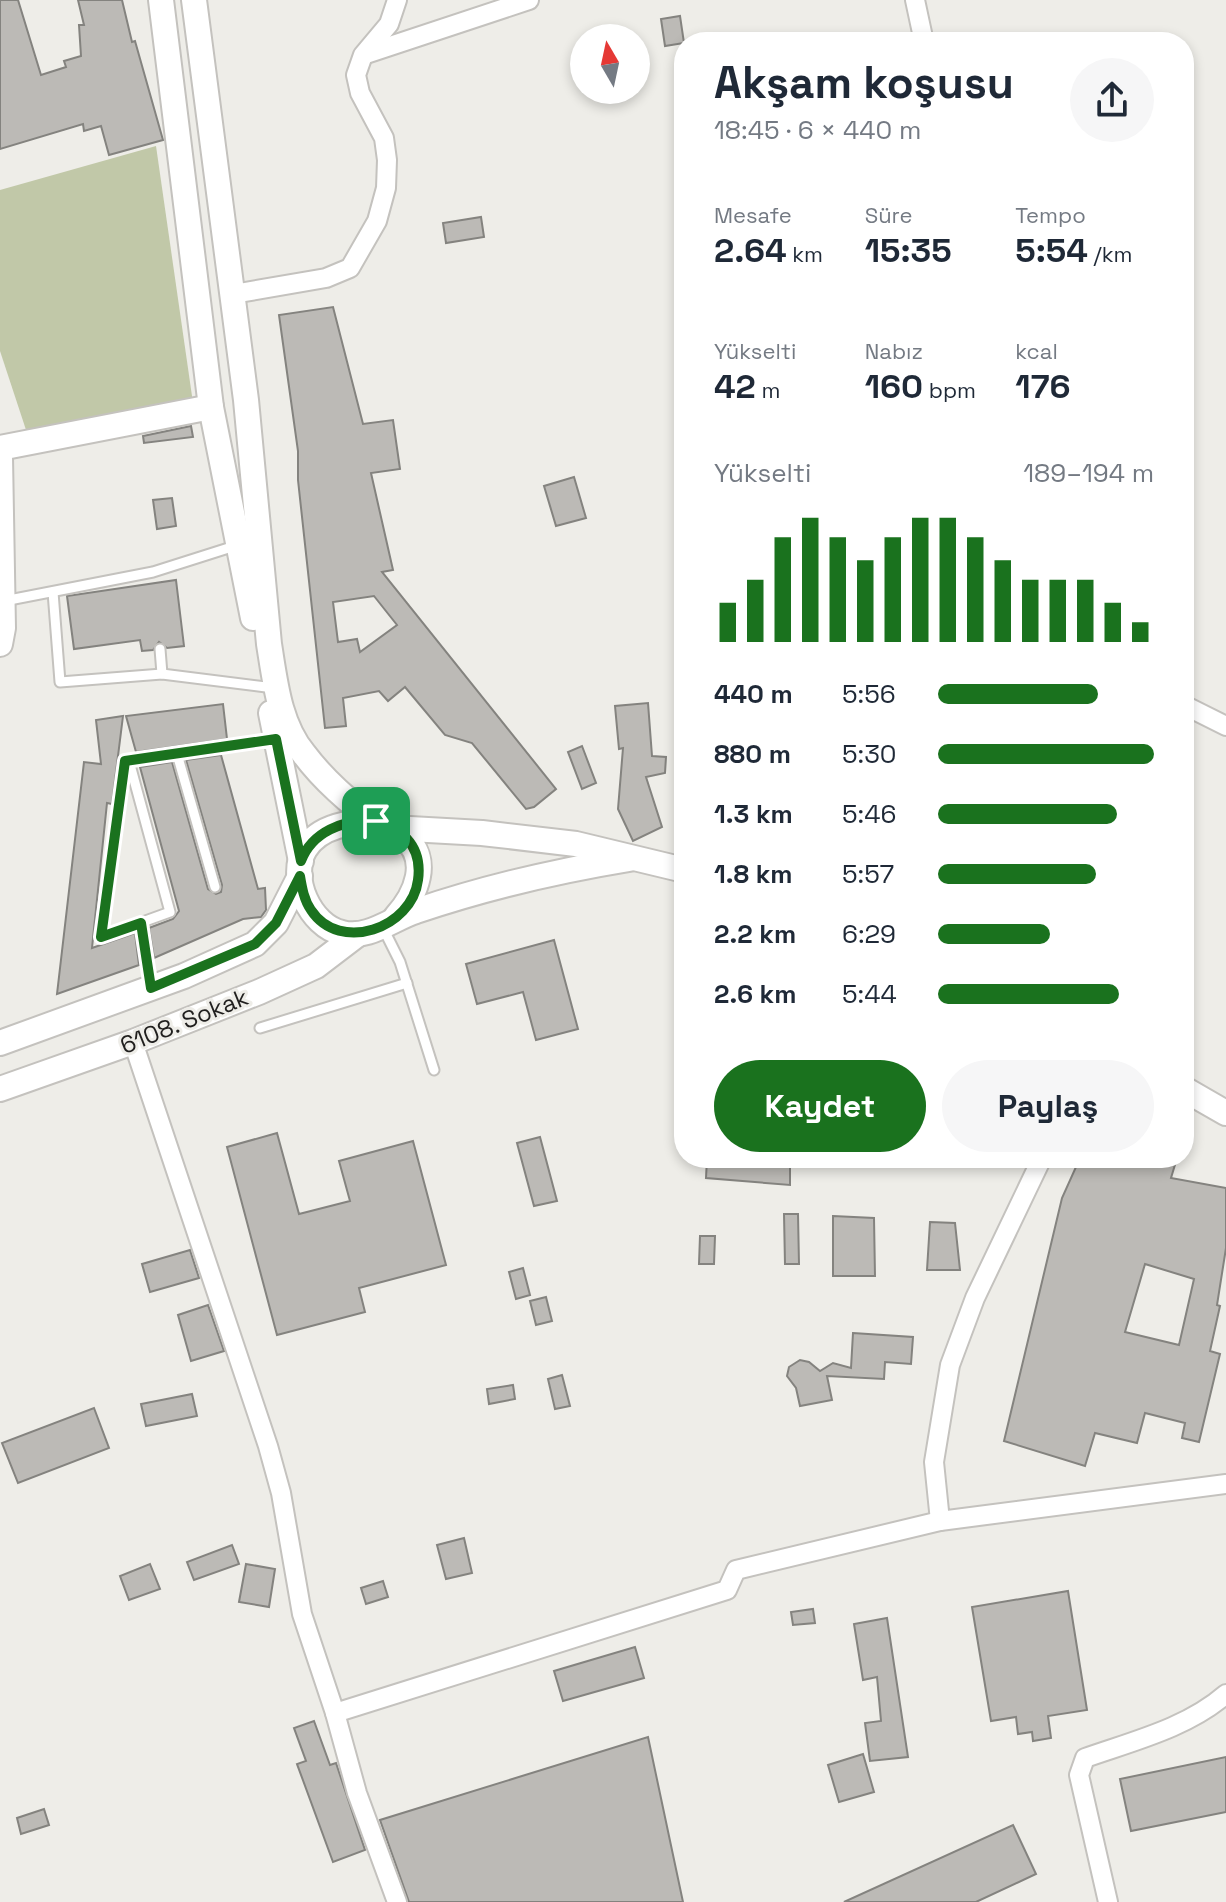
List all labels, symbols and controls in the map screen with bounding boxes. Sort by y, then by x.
north arrow [570,24,650,104]
map controls [570,24,650,104]
text: Akşam koşusu [714,55,1014,111]
button: share [1070,58,1154,142]
text: 18:45 · 6 × 440 m [714,113,921,147]
text: Mesafe [714,201,792,229]
text: Süre [865,201,913,229]
text: Tempo [1015,201,1086,229]
text: 2.64 [714,229,787,272]
text: 15:35 [865,229,952,272]
text: 5:54 [1015,229,1088,272]
text: km [787,240,823,268]
text: /km [1088,240,1132,268]
text: Yükselti [714,337,796,365]
text: Nabız [865,337,923,365]
text: kcal [1015,337,1058,365]
text: 42 [714,365,756,408]
text: 160 [865,365,923,408]
text: 176 [1015,365,1070,408]
text: m [756,376,780,404]
text: bpm [923,376,976,404]
text: Yükselti [714,456,811,490]
text: 189–194 m [1023,456,1154,490]
text: 440 m [714,677,793,711]
text: 5:56 [842,677,896,711]
text: 880 m [714,737,791,771]
text: 5:30 [842,737,897,771]
pin [342,787,410,855]
text: 1.3 km [714,797,793,831]
text: 5:46 [842,797,896,831]
icon: arrive [354,799,398,843]
text: 1.8 km [714,857,793,891]
text: 5:57 [842,857,894,891]
text: 2.2 km [714,917,796,951]
text: 6:29 [842,917,896,951]
text: 2.6 km [714,977,796,1011]
text: 5:44 [842,977,897,1011]
street label: 6108. Sokak [115,981,253,1061]
button: Kaydet [714,1060,926,1152]
button: Paylaş [942,1060,1154,1152]

